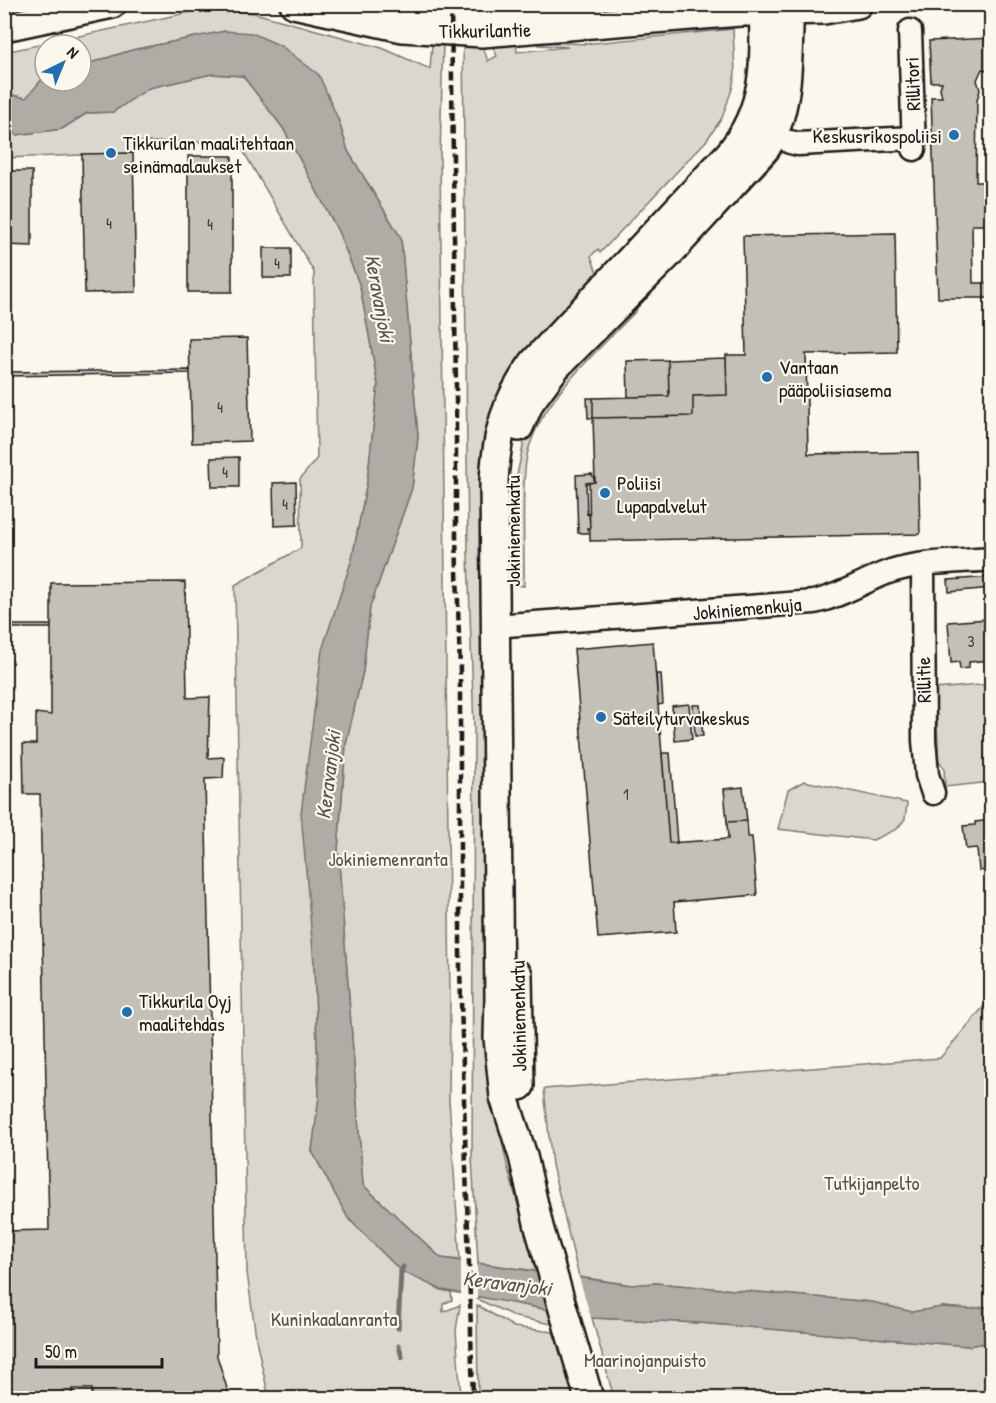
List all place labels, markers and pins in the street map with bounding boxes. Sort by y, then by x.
place label: Keskusrikospoliisi [813,122,942,149]
marker: Keskusrikospoliisi [947,128,961,142]
place label: Tikkurilan maalitehtaan seinämaalaukset [123,129,294,179]
marker: Tikkurilan maalitehtaan seinämaalaukset [104,146,118,160]
place label: Vantaan pääpoliisiasema [779,353,891,403]
marker: Vantaan pääpoliisiasema [760,370,774,384]
place label: Poliisi Lupapalvelut [617,469,708,519]
marker: Poliisi Lupapalvelut [598,486,612,500]
place label: Säteilyturvakeskus [613,704,750,731]
marker: Säteilyturvakeskus [594,710,608,724]
place label: Tikkurila Oyj maalitehdas [139,987,232,1037]
marker: Tikkurila Oyj maalitehdas [120,1005,134,1019]

